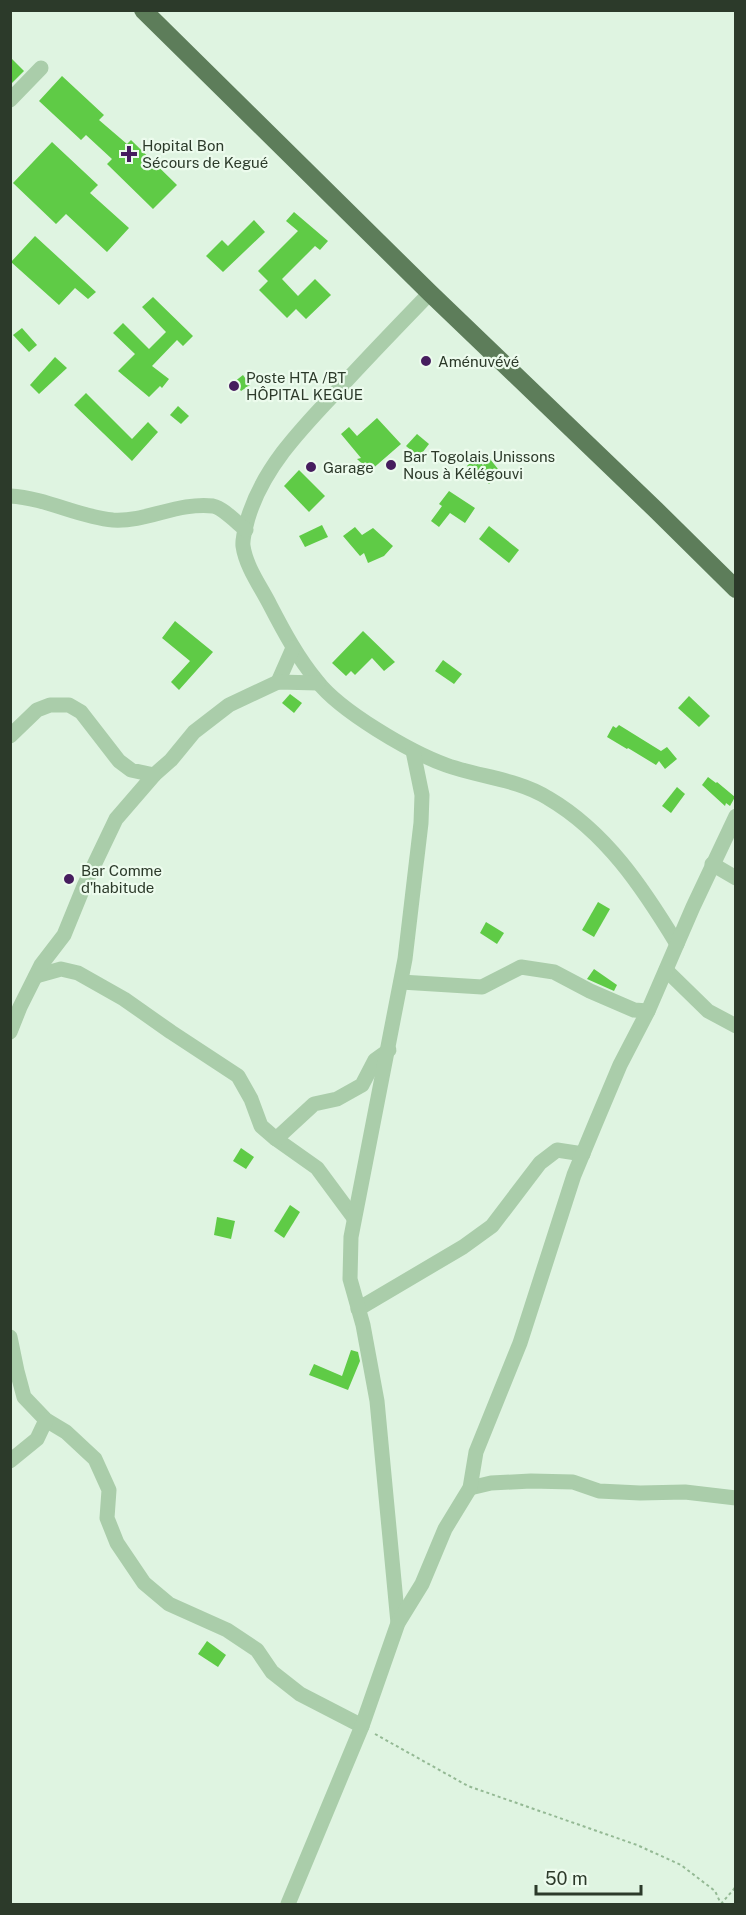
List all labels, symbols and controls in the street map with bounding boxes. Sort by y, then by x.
place label: Hopital Bon Sécours de Kegué [142,137,268,171]
marker: Hopital Bon Sécours de Kegué [120,145,138,163]
place label: Aménuvévé [438,353,519,370]
marker: Aménuvévé [419,354,433,368]
place label: Poste HTA /BT HÔPITAL KEGUE [246,369,363,403]
marker: Poste HTA /BT HÔPITAL KEGUE [227,379,241,393]
place label: Bar Togolais Unissons Nous à Kélégouvi [403,448,555,482]
marker: Bar Togolais Unissons Nous à Kélégouvi [384,458,398,472]
place label: Garage [323,459,374,476]
marker: Garage [304,460,318,474]
place label: Bar Comme d'habitude [81,862,162,896]
marker: Bar Comme d'habitude [62,872,76,886]
scale bar [536,1858,641,1896]
text: 50 m [545,1868,588,1889]

